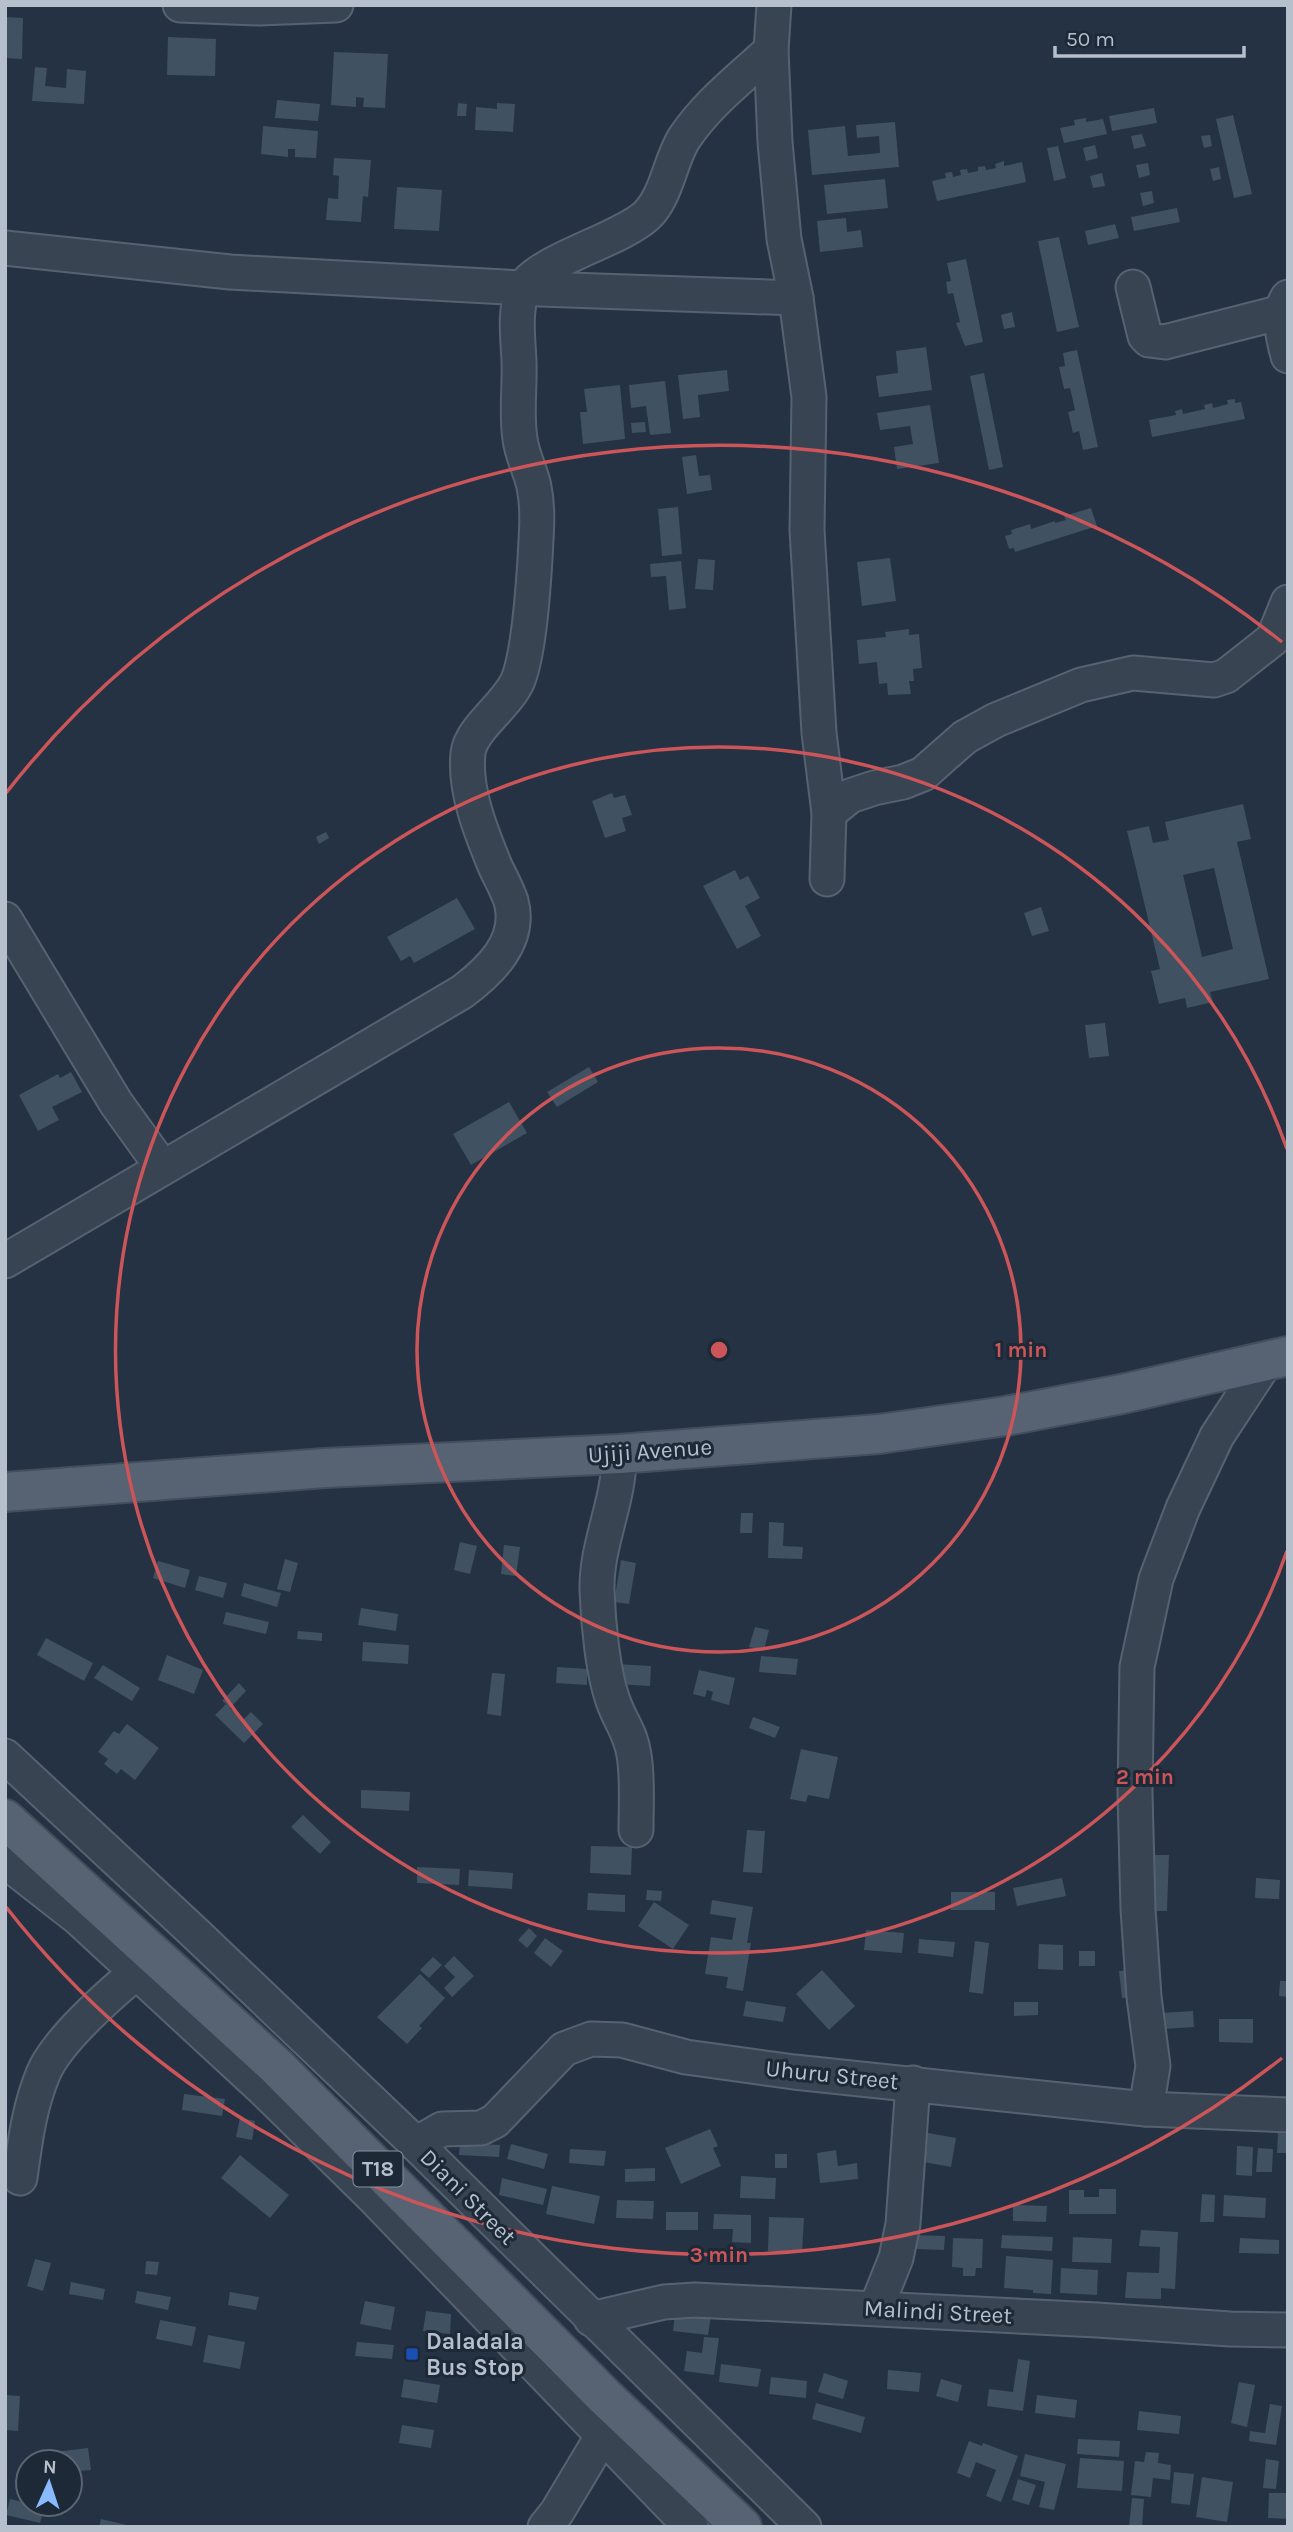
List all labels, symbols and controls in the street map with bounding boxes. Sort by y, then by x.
scale bar [1055,14,1244,58]
text: 50 m [1066,27,1115,51]
centre of rings [707,1338,731,1362]
text: 1 min [995,1338,1047,1362]
street label: Ujiji Avenue [587,1433,713,1469]
text: 2 min [1116,1765,1174,1789]
street label: Uhuru Street [764,2055,900,2095]
street label: Diani Street [415,2144,522,2251]
road number: T18 [354,2152,402,2186]
text: 3 min [690,2243,748,2267]
street label: Malindi Street [863,2295,1013,2329]
place label: Daladala Bus Stop [426,2328,524,2381]
marker: Daladala Bus Stop [404,2346,420,2362]
north arrow [14,2448,84,2518]
text: N [42,2456,57,2478]

